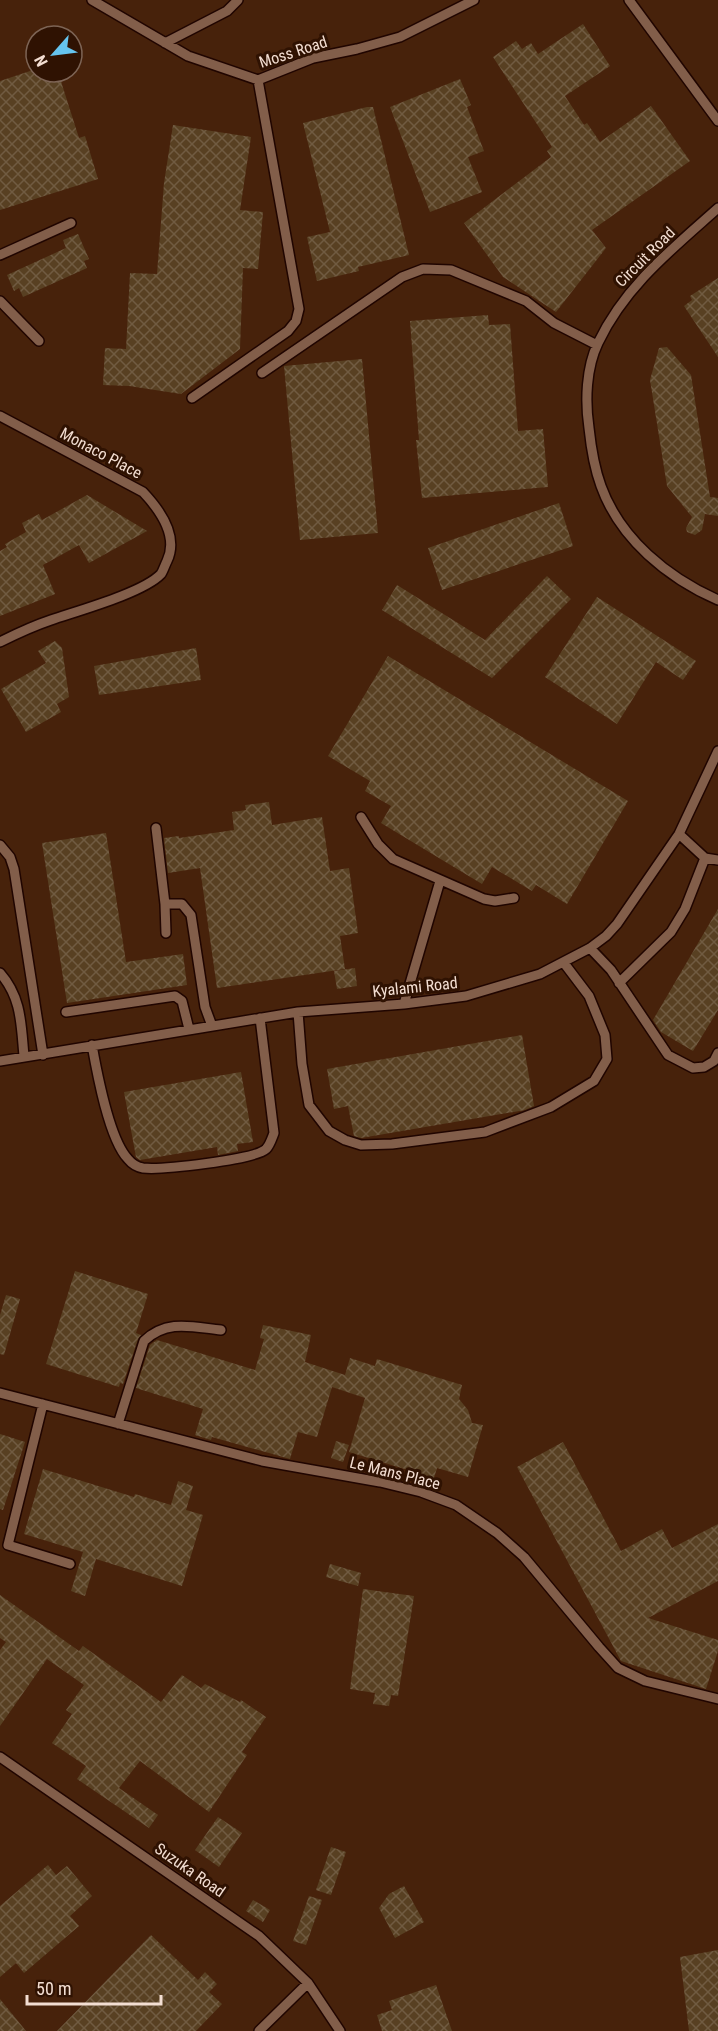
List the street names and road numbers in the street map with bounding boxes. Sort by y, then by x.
street label: Moss Road [257,32,329,72]
street label: Circuit Road [611,223,679,291]
street label: Monaco Place [57,424,145,482]
street label: Kyalami Road [371,973,459,1001]
street label: Le Mans Place [348,1453,442,1493]
street label: Suzuka Road [151,1839,229,1901]

